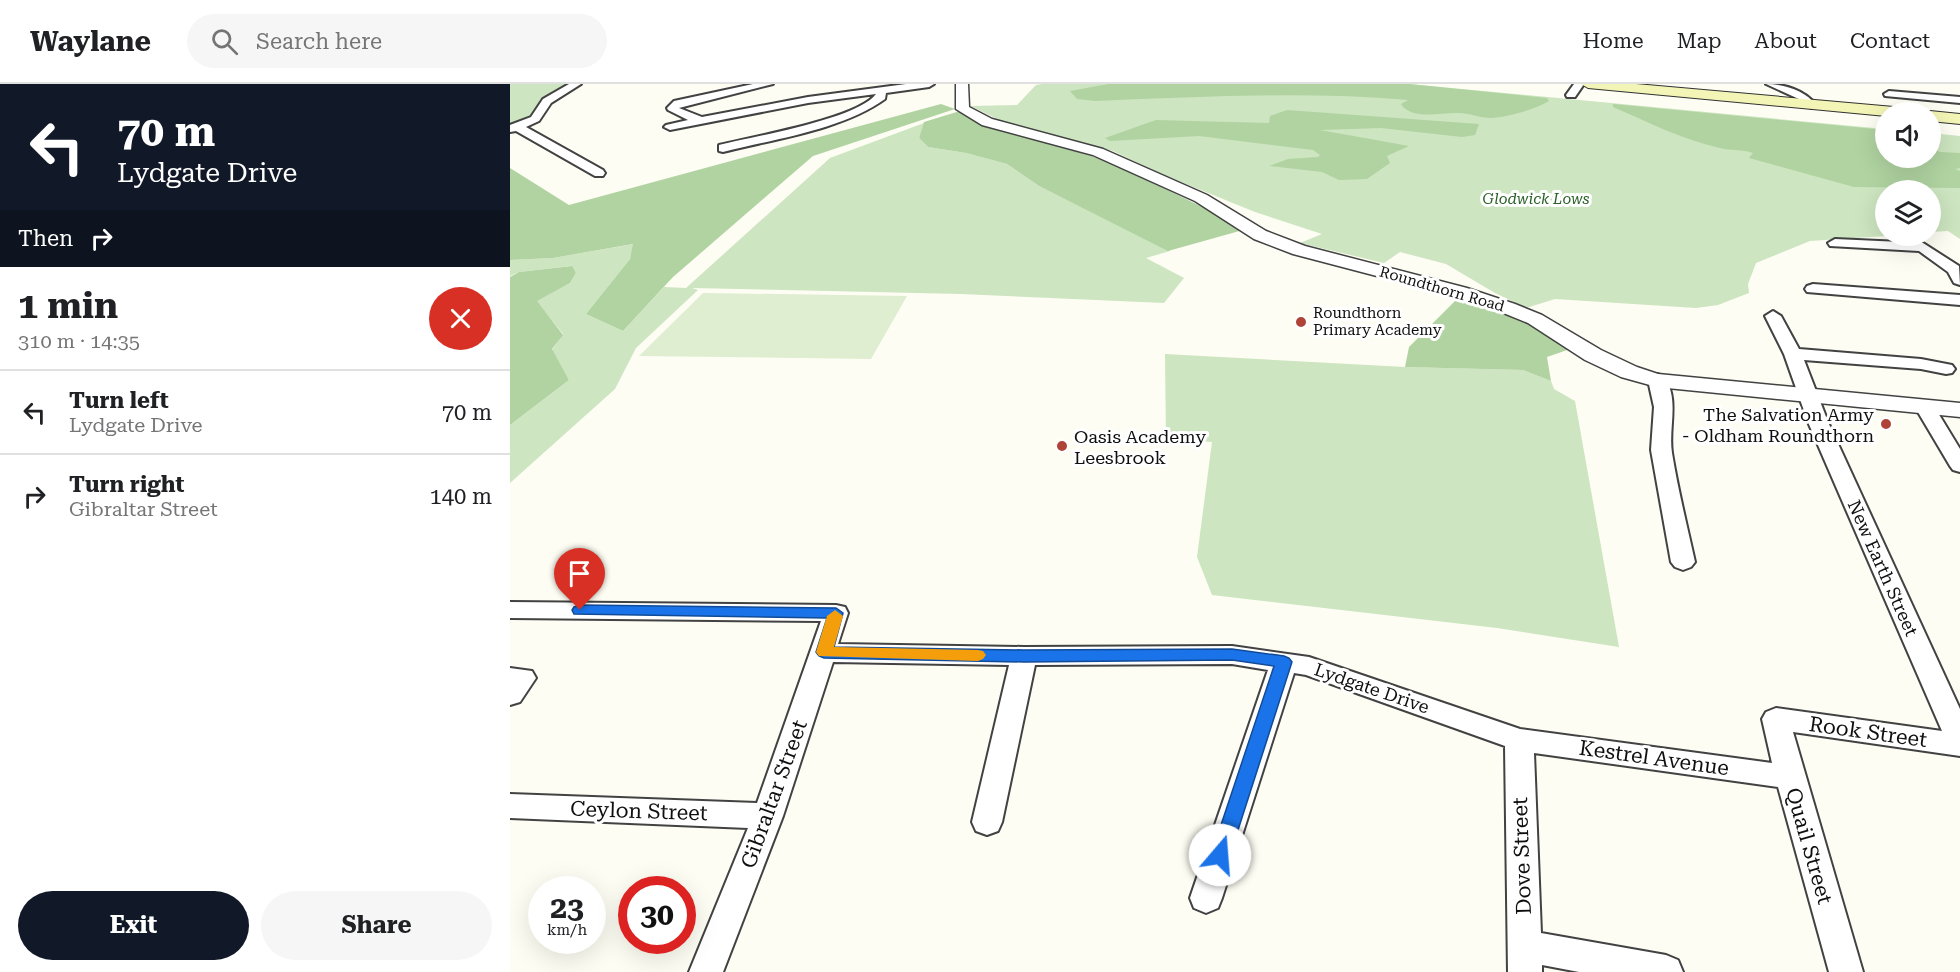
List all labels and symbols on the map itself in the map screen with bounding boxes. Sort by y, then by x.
park label: Glodwick Lows [1483,190,1589,208]
street label: Roundthorn Road [1377,263,1507,316]
place label: Roundthorn Primary Academy [1313,304,1442,339]
marker: Roundthorn Primary Academy [1294,315,1308,329]
place label: The Salvation Army - Oldham Roundthorn [1682,404,1874,446]
marker: The Salvation Army - Oldham Roundthorn [1879,417,1893,431]
place label: Oasis Academy Leesbrook [1074,426,1206,468]
marker: Oasis Academy Leesbrook [1055,439,1069,453]
street label: New Earth Street [1844,497,1923,640]
pin [554,548,605,610]
street label: Lydgate Drive [1312,659,1432,718]
street label: Rook Street [1807,712,1929,752]
street label: Gibraltar Street [736,716,812,871]
street label: Kestrel Avenue [1578,736,1730,780]
street label: Quail Street [1781,785,1837,907]
street label: Ceylon Street [570,797,708,825]
street label: Dove Street [1508,797,1536,915]
position arrow [1188,823,1252,887]
speed limit sign: 30 [618,876,696,954]

